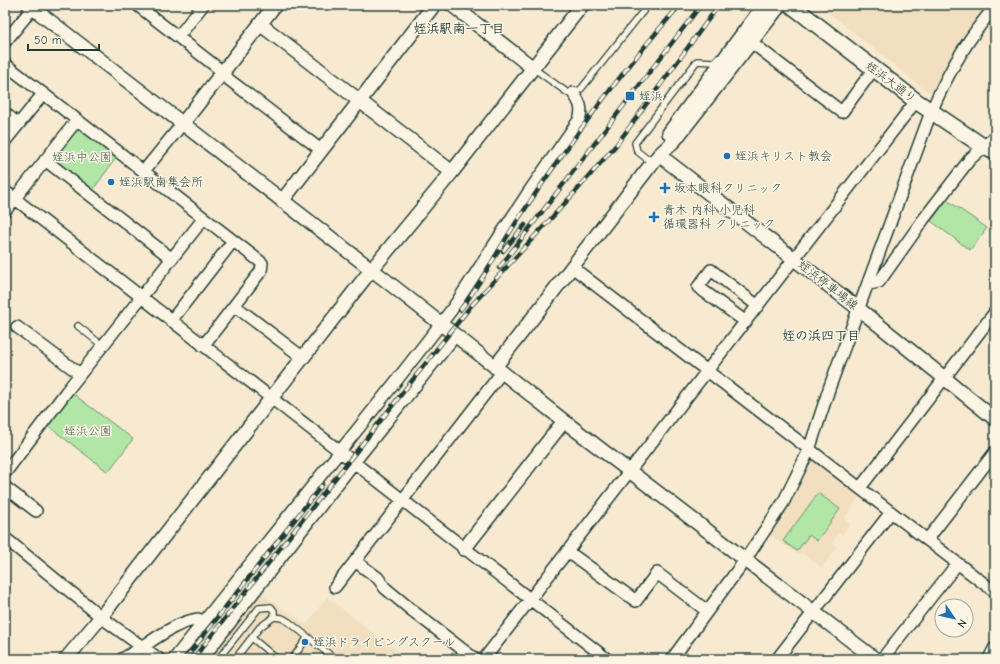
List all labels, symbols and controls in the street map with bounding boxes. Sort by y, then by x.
district label: 姪浜駅南一丁目 [413,21,505,36]
scale bar [28,26,99,52]
text: 50 m [34,33,62,47]
street label: 姪浜大通り [863,58,919,106]
place label: 姪浜 [639,89,663,103]
marker: 姪浜 [624,90,636,102]
place label: 姪浜キリスト教会 [735,149,832,163]
park label: 姪浜中公園 [52,150,112,164]
marker: 姪浜キリスト教会 [722,151,732,161]
place label: 姪浜駅南集会所 [119,175,203,189]
marker: 姪浜駅南集会所 [106,177,116,187]
place label: 坂本眼科クリニック [674,181,782,195]
marker: 坂本眼科クリニック [659,182,671,194]
place label: 青木 内科 小児科 循環器科 クリニック [663,203,775,231]
marker: 青木 内科 小児科 循環器科 クリニック [648,211,660,223]
street label: 姪浜停車場線 [795,257,861,313]
district label: 姪の浜四丁目 [782,328,860,343]
park label: 姪浜公園 [64,424,112,438]
north arrow [934,598,974,638]
text: N [954,617,969,630]
place label: 姪浜ドライビングスクール [313,635,455,649]
marker: 姪浜ドライビングスクール [300,637,310,647]

